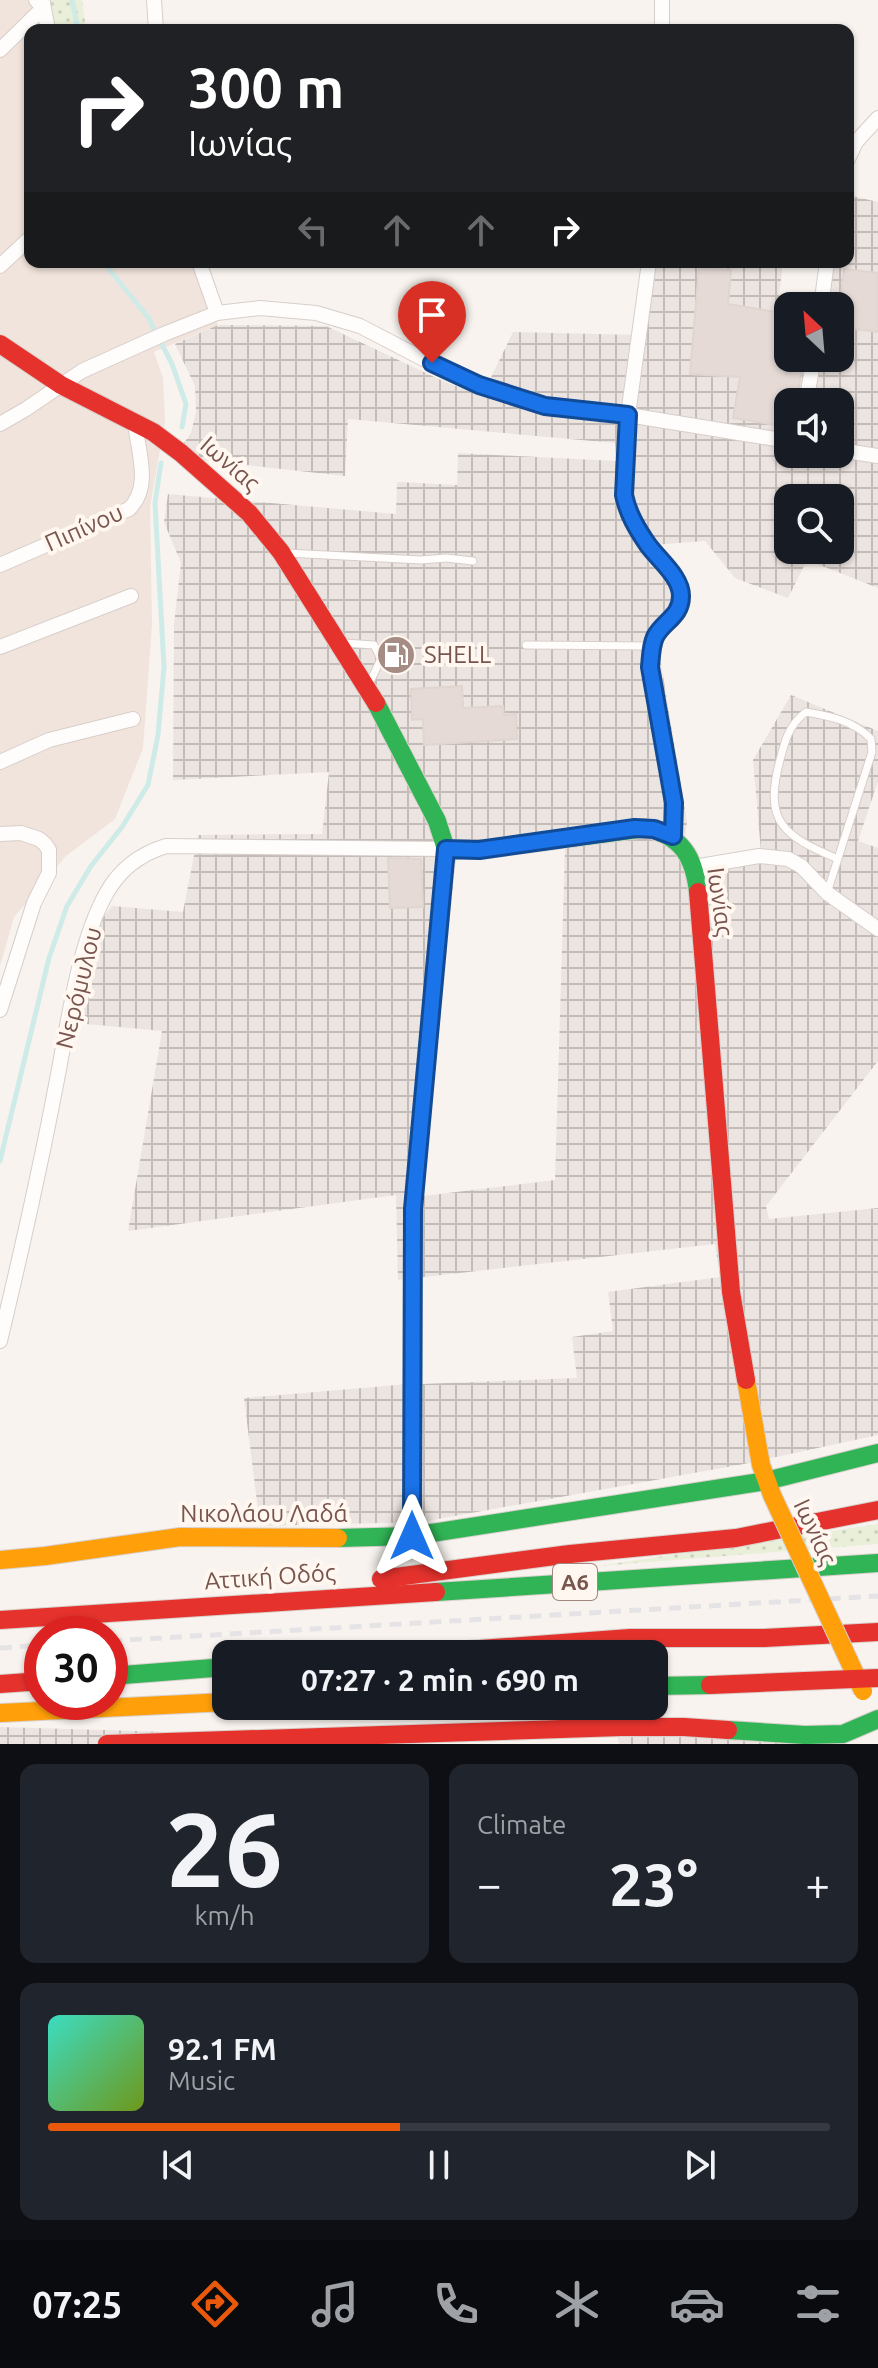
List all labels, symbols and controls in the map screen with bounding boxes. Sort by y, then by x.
icon: right [56,56,160,160]
text: 300 m [188,56,344,119]
text: Ιωνίας [188,122,292,163]
icon: left [291,208,335,252]
icon: ahead [375,208,419,252]
icon: ahead [459,208,503,252]
icon: right [543,208,587,252]
pin [398,281,466,363]
north arrow [774,292,854,372]
map controls [774,292,854,564]
icon: arrive [410,293,454,337]
button: sound [774,388,854,468]
street label: Ιωνίας [195,431,265,497]
button: search [774,484,854,564]
street label: Πιπίνου [41,498,127,557]
fuel station icon: SHELL [375,634,417,676]
place label: SHELL [424,641,491,668]
street label: Ιωνίας [702,866,739,938]
street label: Νερόμυλου [50,924,107,1052]
position arrow [370,1494,454,1578]
street label: Ιωνίας [789,1495,842,1569]
street label: Νικολάου Λαδά [180,1500,348,1527]
street label: Αττική Οδός [203,1558,337,1595]
road number: Α6 [553,1564,597,1600]
speed limit sign: 30 [24,1616,128,1720]
text: 07:27 · 2 min · 690 m [301,1663,579,1697]
text: 26 [166,1790,283,1907]
text: Climate [477,1810,566,1839]
text: 23° [609,1850,698,1917]
text: − [477,1859,502,1908]
text: + [805,1859,830,1908]
text: km/h [194,1901,255,1930]
text: 92.1 FM [168,2032,277,2066]
text: Music [168,2066,235,2095]
icon: previous [156,2143,200,2187]
icon: pause [417,2143,461,2187]
icon: next [678,2143,722,2187]
icon: directions [187,2276,243,2332]
icon: music [307,2276,363,2332]
icon: phone [428,2276,484,2332]
icon: climate [549,2276,605,2332]
icon: car [669,2276,725,2332]
icon: filters [790,2276,846,2332]
text: 07:25 [32,2284,122,2325]

